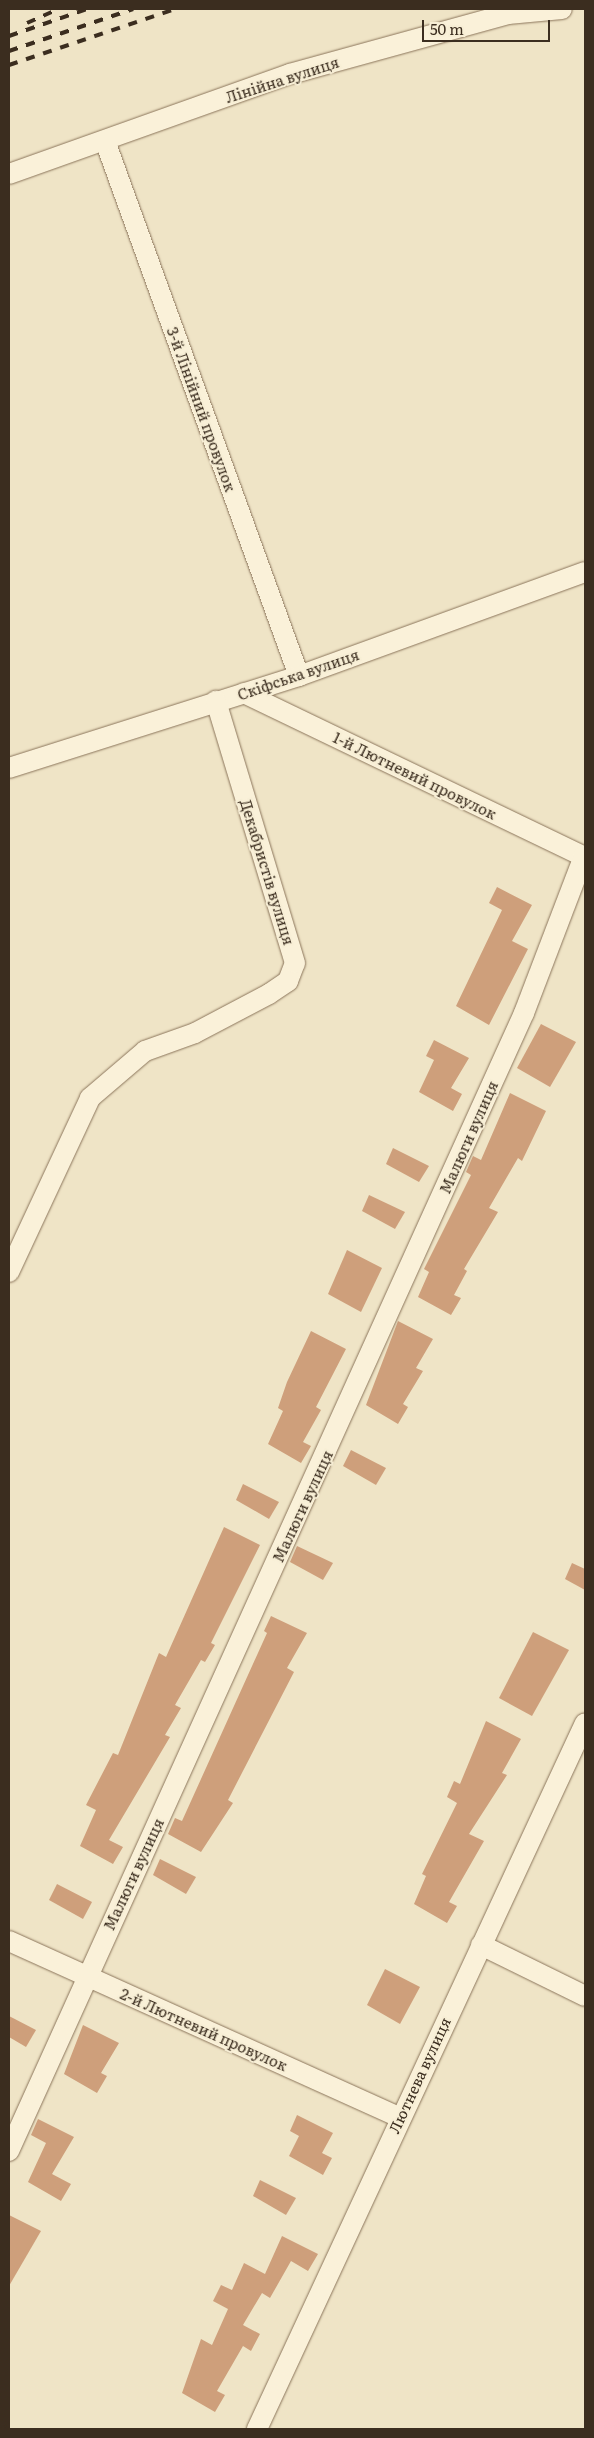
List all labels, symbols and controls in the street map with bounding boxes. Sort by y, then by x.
scale bar [424,10,552,42]
text: 50 m [430,17,464,40]
street label: Лінійна вулиця [223,52,341,106]
street label: 3-й Лінійний провулок [164,324,240,494]
street label: Скіфська вулиця [235,645,361,703]
street label: 1-й Лютневий провулок [330,728,500,822]
street label: Декабристів вулиця [237,797,299,947]
street label: Малюги вулиця [435,1078,501,1196]
street label: Малюги вулиця [268,1447,336,1565]
street label: Малюги вулиця [99,1815,167,1933]
street label: 2-й Лютневий провулок [118,1984,290,2074]
street label: Лютнева вулиця [384,2014,454,2136]

